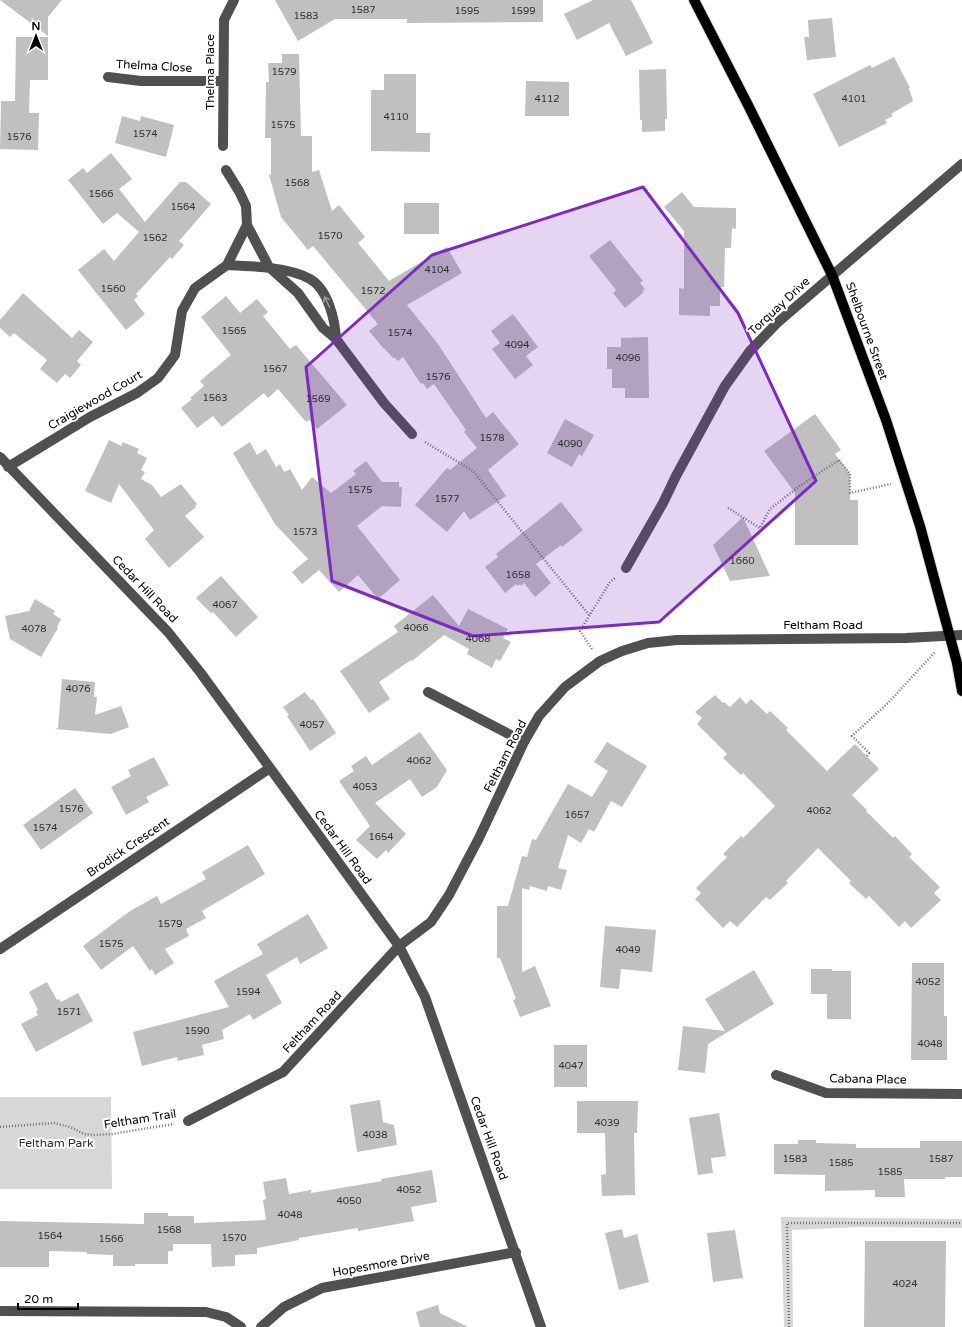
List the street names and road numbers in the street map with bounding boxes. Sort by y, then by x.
street label: Thelma Place [203,34,217,110]
street label: Thelma Close [115,57,193,75]
street label: Torquay Drive [745,274,813,338]
street label: Shelbourne Street [843,280,891,382]
street label: Craigiewood Court [45,367,145,433]
street label: Cedar Hill Road [109,552,181,626]
street label: Feltham Road [783,618,863,632]
street label: Feltham Road [481,717,529,795]
street label: Cedar Hill Road [311,807,375,887]
street label: Brodick Crescent [84,814,172,880]
street label: Feltham Road [280,988,344,1056]
street label: Cabana Place [829,1071,907,1087]
street label: Cedar Hill Road [467,1094,511,1182]
street label: Feltham Trail [103,1106,177,1132]
street label: Hopesmore Drive [331,1249,431,1279]

